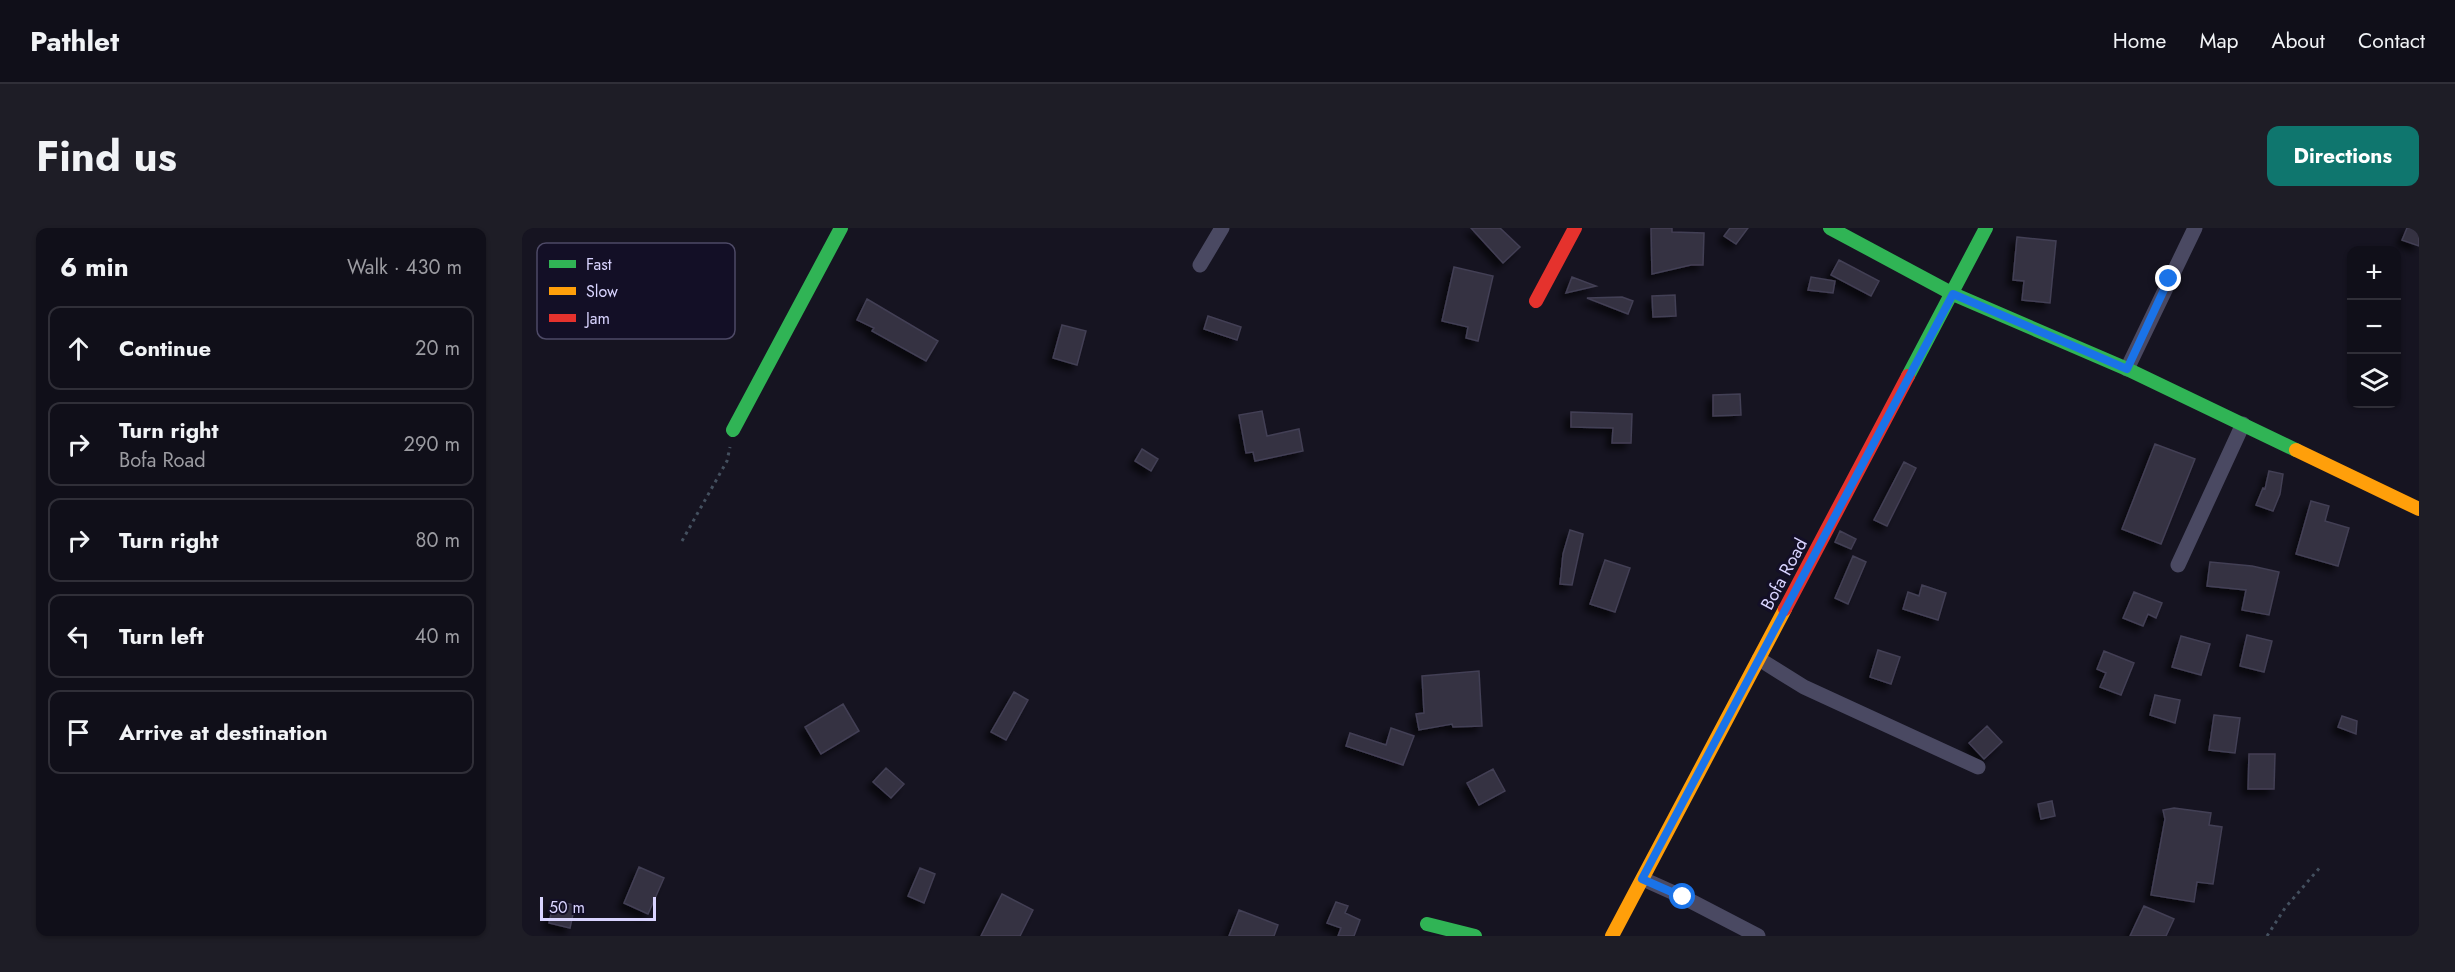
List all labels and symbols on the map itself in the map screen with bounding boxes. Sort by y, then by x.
legend [537,243,735,339]
text: Fast [586,253,612,276]
route end [2155,265,2181,291]
text: Slow [586,280,618,303]
text: Jam [584,307,610,330]
street label: Bofa Road [1754,534,1814,614]
route start [1669,883,1695,909]
scale bar [540,894,656,922]

